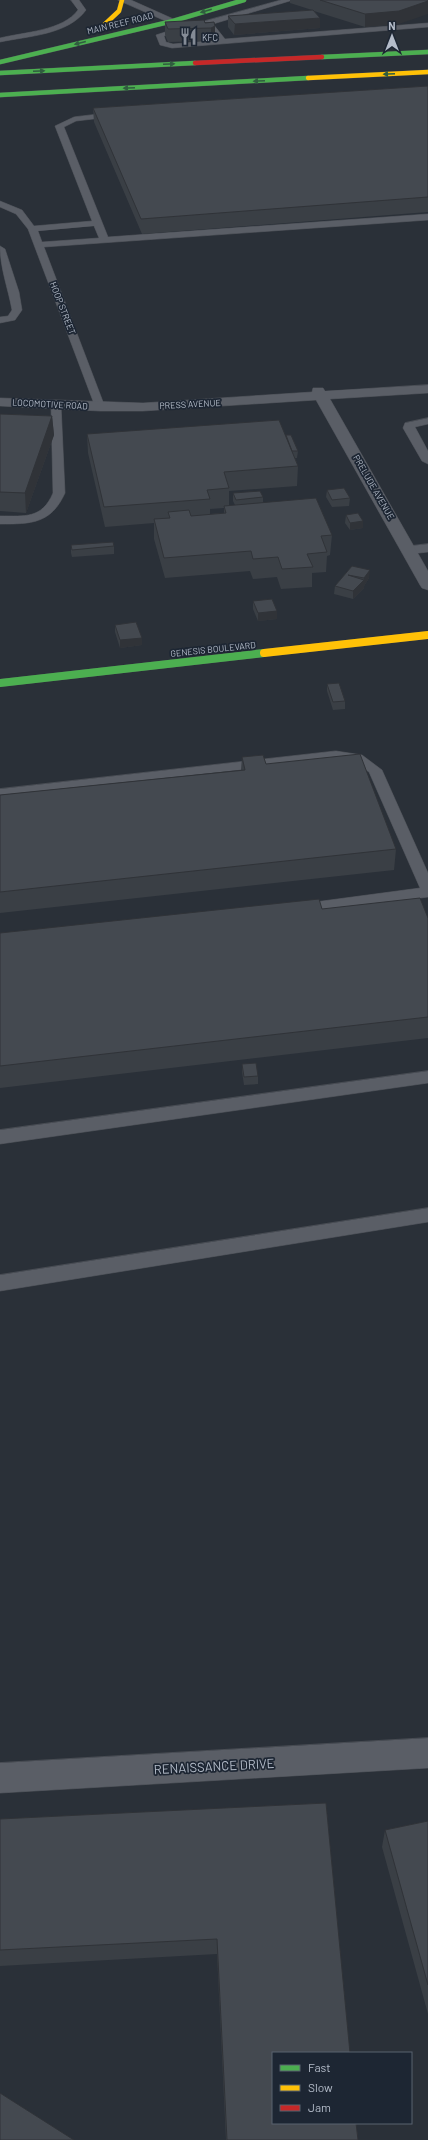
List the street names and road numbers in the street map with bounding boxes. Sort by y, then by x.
street label: MAIN REEF ROAD [86,9,154,37]
street label: HOOP STREET [48,280,78,336]
street label: LOCOMOTIVE ROAD [12,397,88,411]
street label: PRESS AVENUE [159,397,221,411]
street label: PRELUDE AVENUE [351,453,397,521]
street label: GENESIS BOULEVARD [170,639,256,659]
street label: RENAISSANCE DRIVE [153,1755,275,1777]

